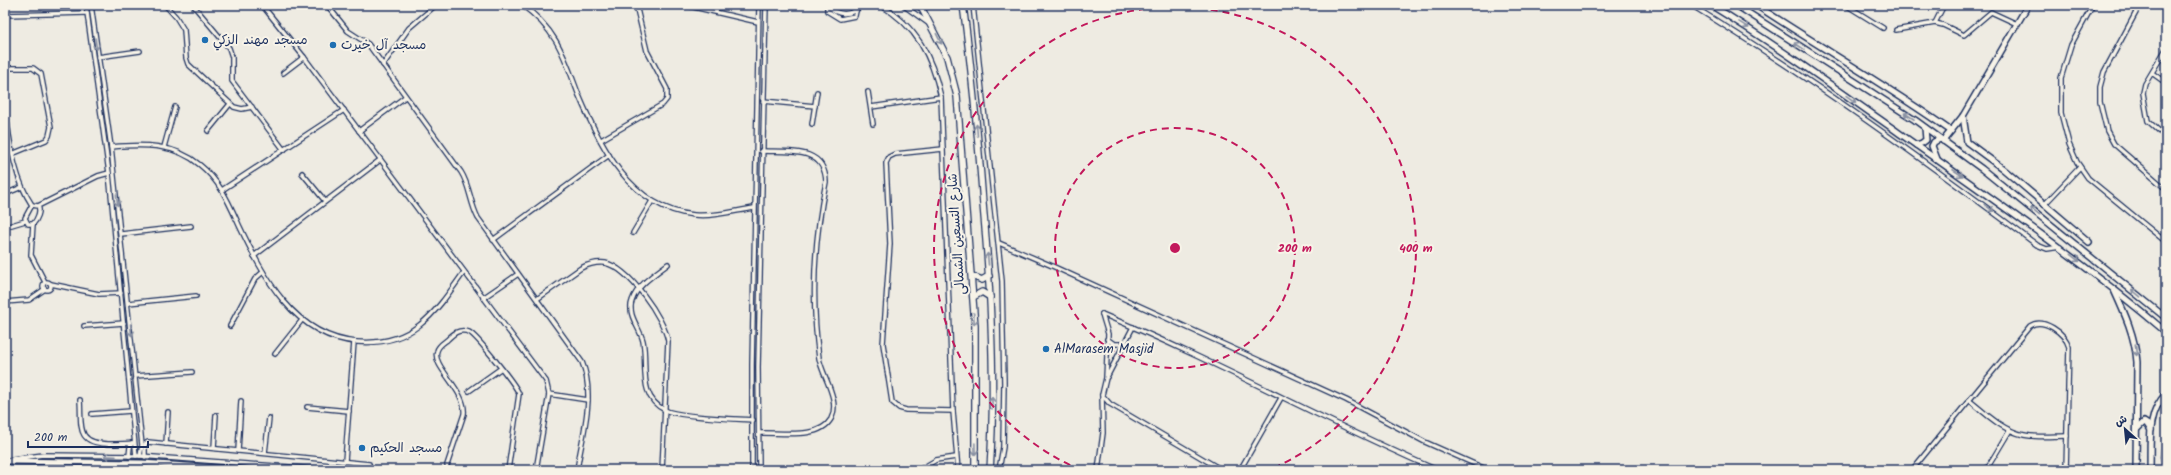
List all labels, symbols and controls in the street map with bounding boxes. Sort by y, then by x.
one-way arrow [1738,22,1750,30]
place label: مسجد مهند الزكي [213,30,308,51]
one-way arrow [936,33,943,45]
marker: مسجد مهند الزكي [200,35,210,45]
place label: مسجد آل خيرت [341,35,426,56]
one-way arrow [92,37,100,50]
marker: مسجد آل خيرت [328,40,338,50]
one-way arrow [1794,42,1805,50]
one-way arrow [1845,95,1856,103]
one-way arrow [1903,112,1914,120]
one-way arrow [973,124,981,137]
one-way arrow [1952,169,1963,177]
street label: شارع التسعين الشمالى [942,173,972,295]
one-way arrow [113,193,121,206]
one-way arrow [1983,204,1994,213]
one-way arrow [2030,206,2041,215]
text: 200 m [1278,239,1312,258]
text: 400 m [1399,239,1433,258]
centre of rings [1168,241,1182,255]
one-way arrow [984,253,992,266]
one-way arrow [2069,254,2080,262]
one-way arrow [2131,288,2141,297]
one-way arrow [971,312,978,325]
one-way arrow [127,323,134,336]
place label: AlMarasem Masjid [1054,339,1154,360]
one-way arrow [2132,343,2140,356]
marker: AlMarasem Masjid [1041,344,1051,354]
one-way arrow [988,397,996,410]
north arrow [2105,409,2145,449]
text: ش [2111,410,2130,432]
scale bar [28,423,148,449]
text: 200 m [34,428,68,447]
place label: مسجد الحكيم [370,438,442,459]
one-way arrow [971,442,979,455]
marker: مسجد الحكيم [357,443,367,453]
one-way arrow [104,452,117,459]

